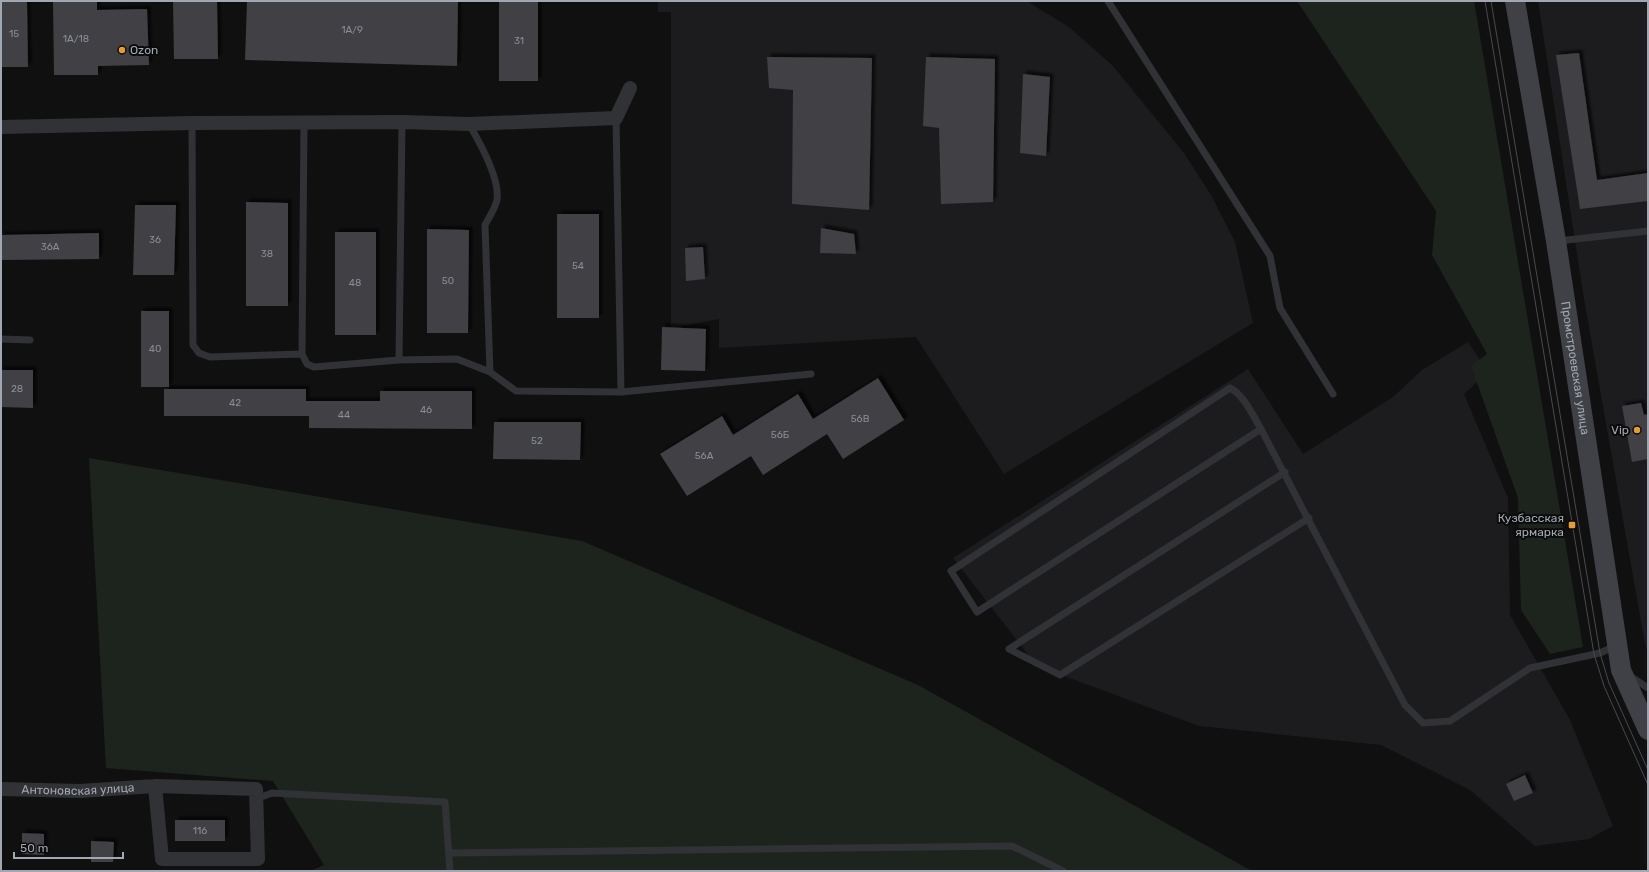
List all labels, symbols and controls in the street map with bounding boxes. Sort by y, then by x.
house number: 1А/9 [341,24,363,36]
house number: 15 [9,28,19,40]
house number: 1А/18 [63,33,89,45]
house number: 31 [514,35,524,47]
place label: Ozon [130,43,158,57]
marker: Ozon [117,45,127,55]
house number: 36 [149,234,161,246]
house number: 36А [41,241,60,253]
house number: 38 [261,248,273,260]
house number: 54 [572,260,584,272]
house number: 50 [442,275,454,287]
house number: 48 [349,277,361,289]
street label: Промстроевская улица [1558,300,1592,436]
house number: 40 [149,343,161,355]
house number: 28 [11,383,23,395]
house number: 42 [229,397,241,409]
house number: 46 [420,404,432,416]
house number: 44 [338,409,350,421]
house number: 56В [851,413,870,425]
place label: Vip [1611,423,1629,437]
marker: Vip [1632,425,1642,435]
house number: 56Б [771,429,790,441]
house number: 52 [531,435,543,447]
house number: 56А [695,450,714,462]
place label: Кузбасская ярмарка [1498,511,1564,539]
marker: Кузбасская ярмарка [1567,520,1577,530]
street label: Антоновская улица [21,780,135,798]
house number: 116 [193,825,207,837]
scale bar [14,834,123,860]
text: 50 m [20,841,48,855]

